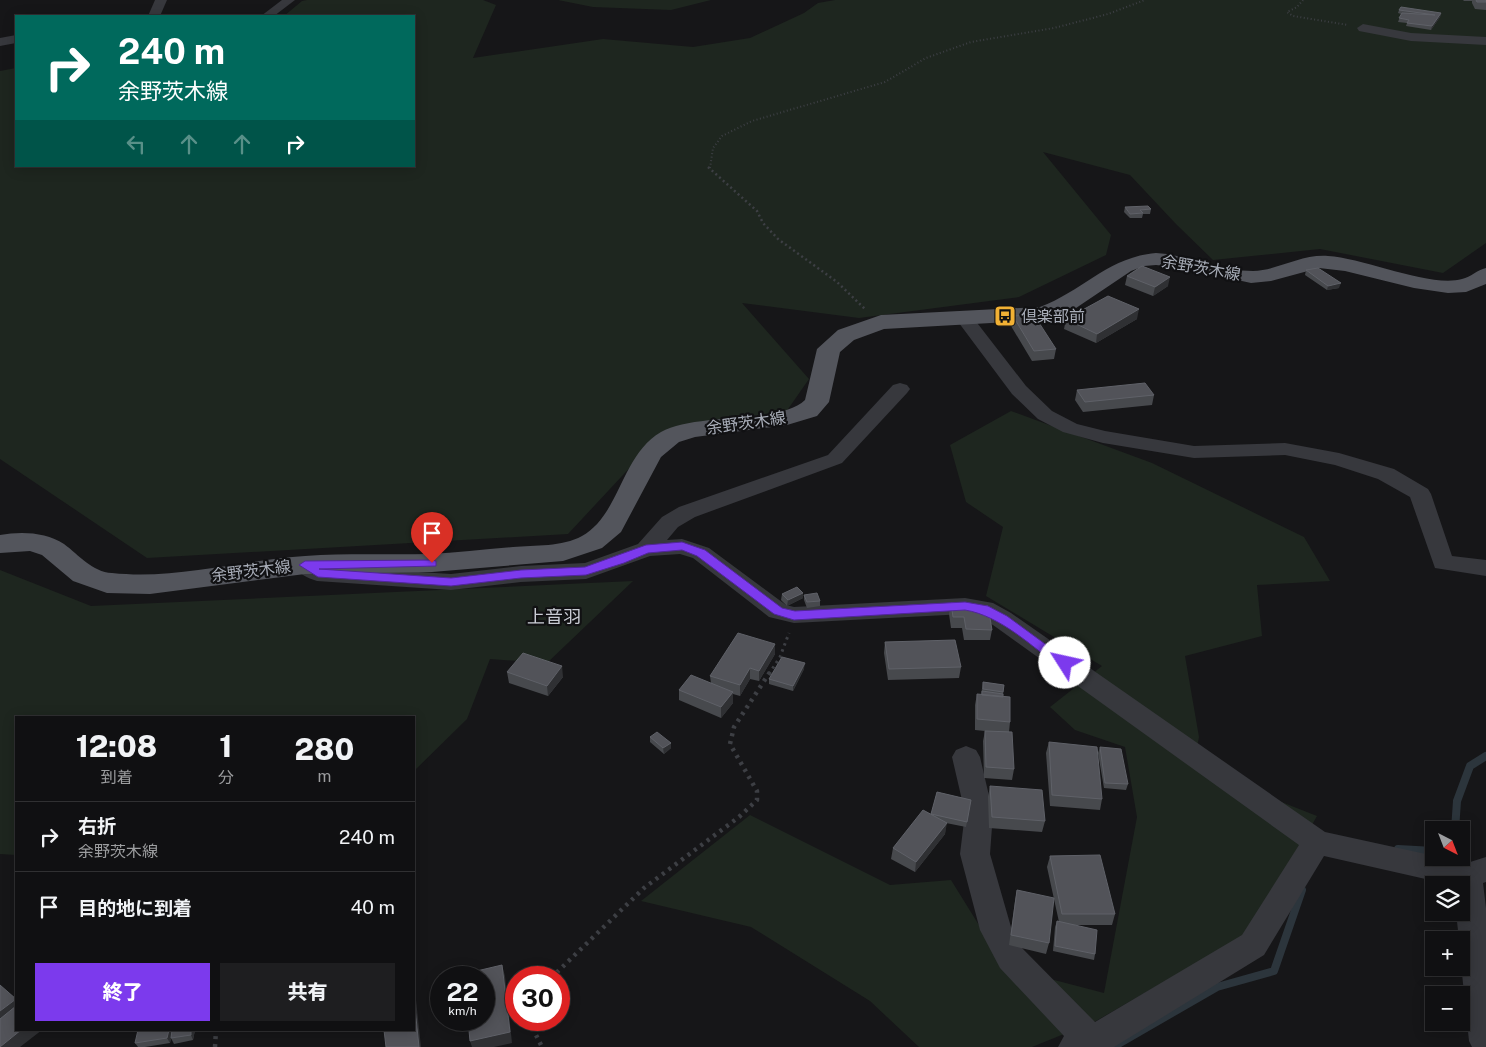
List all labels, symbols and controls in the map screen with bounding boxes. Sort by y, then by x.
text: 240 m [118,31,225,72]
icon: right [35,35,100,100]
text: 余野茨木線 [118,78,228,104]
icon: left [122,130,150,158]
icon: ahead [175,130,203,158]
icon: ahead [228,130,256,158]
icon: right [281,130,309,158]
street label: 余野茨木線 [1160,252,1242,284]
bus stop icon: 倶楽部前 [993,304,1017,328]
place label: 倶楽部前 [1021,307,1085,326]
street label: 余野茨木線 [705,408,787,438]
pin [411,512,453,563]
icon: arrive [418,519,446,547]
street label: 余野茨木線 [210,557,292,585]
district label: 上音羽 [527,606,581,627]
position arrow [1038,636,1090,688]
text: 12:08 [76,728,157,764]
text: 1 [219,728,232,764]
text: 280 [295,731,354,767]
text: m [318,767,331,786]
text: 到着 [100,768,132,787]
text: 分 [218,768,234,787]
text: 右折 [78,815,116,837]
north arrow [1425,821,1470,866]
map controls [1425,821,1470,1031]
icon: right [35,823,63,851]
text: 240 m [339,826,395,848]
text: 余野茨木線 [78,842,158,861]
button: layers [1425,876,1470,921]
icon: arrive [35,893,63,921]
text: 40 m [350,896,395,918]
text: 目的地に到着 [78,897,192,919]
button: + [1425,931,1470,976]
button: 終了 [35,963,210,1021]
button: 共有 [220,963,395,1021]
speed limit sign: 30 [505,966,570,1031]
text: 22 [447,977,478,1007]
button: − [1425,986,1470,1031]
text: km/h [448,1004,477,1018]

